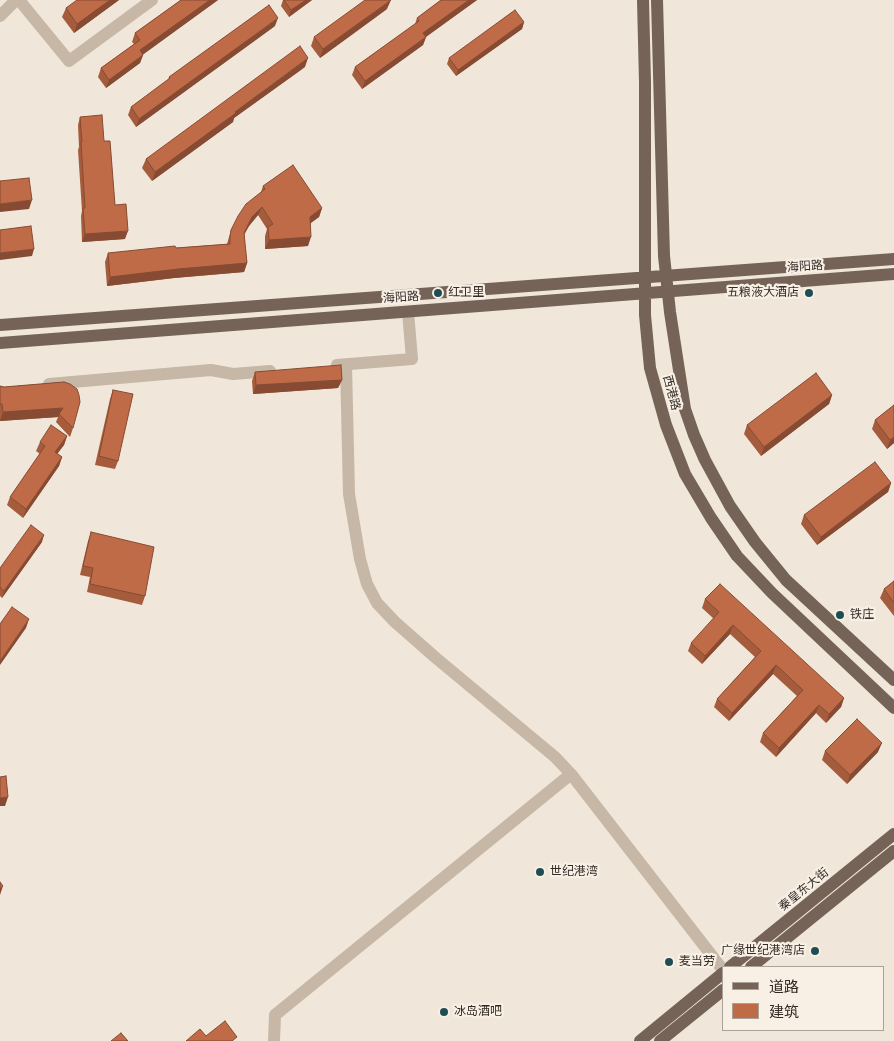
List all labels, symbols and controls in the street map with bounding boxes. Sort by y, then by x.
street label: 海阳路 [787,259,823,275]
place label: 红卫里 [448,286,484,300]
place label: 五粮液大酒店 [727,286,799,300]
marker: 红卫里 [432,287,444,299]
marker: 五粮液大酒店 [803,287,815,299]
street label: 海阳路 [383,290,419,306]
street label: 西港路 [659,374,683,412]
place label: 铁庄 [850,608,874,622]
marker: 铁庄 [834,609,846,621]
place label: 世纪港湾 [550,865,598,879]
marker: 世纪港湾 [534,866,546,878]
street label: 秦皇东大街 [776,866,832,914]
place label: 广缘世纪港湾店 [721,944,805,958]
marker: 广缘世纪港湾店 [809,945,821,957]
place label: 麦当劳 [679,955,715,969]
marker: 麦当劳 [663,956,675,968]
legend [722,966,884,1031]
text: 道路 [769,978,799,996]
text: 建筑 [769,1003,799,1021]
place label: 冰岛酒吧 [454,1005,502,1019]
marker: 冰岛酒吧 [438,1006,450,1018]

